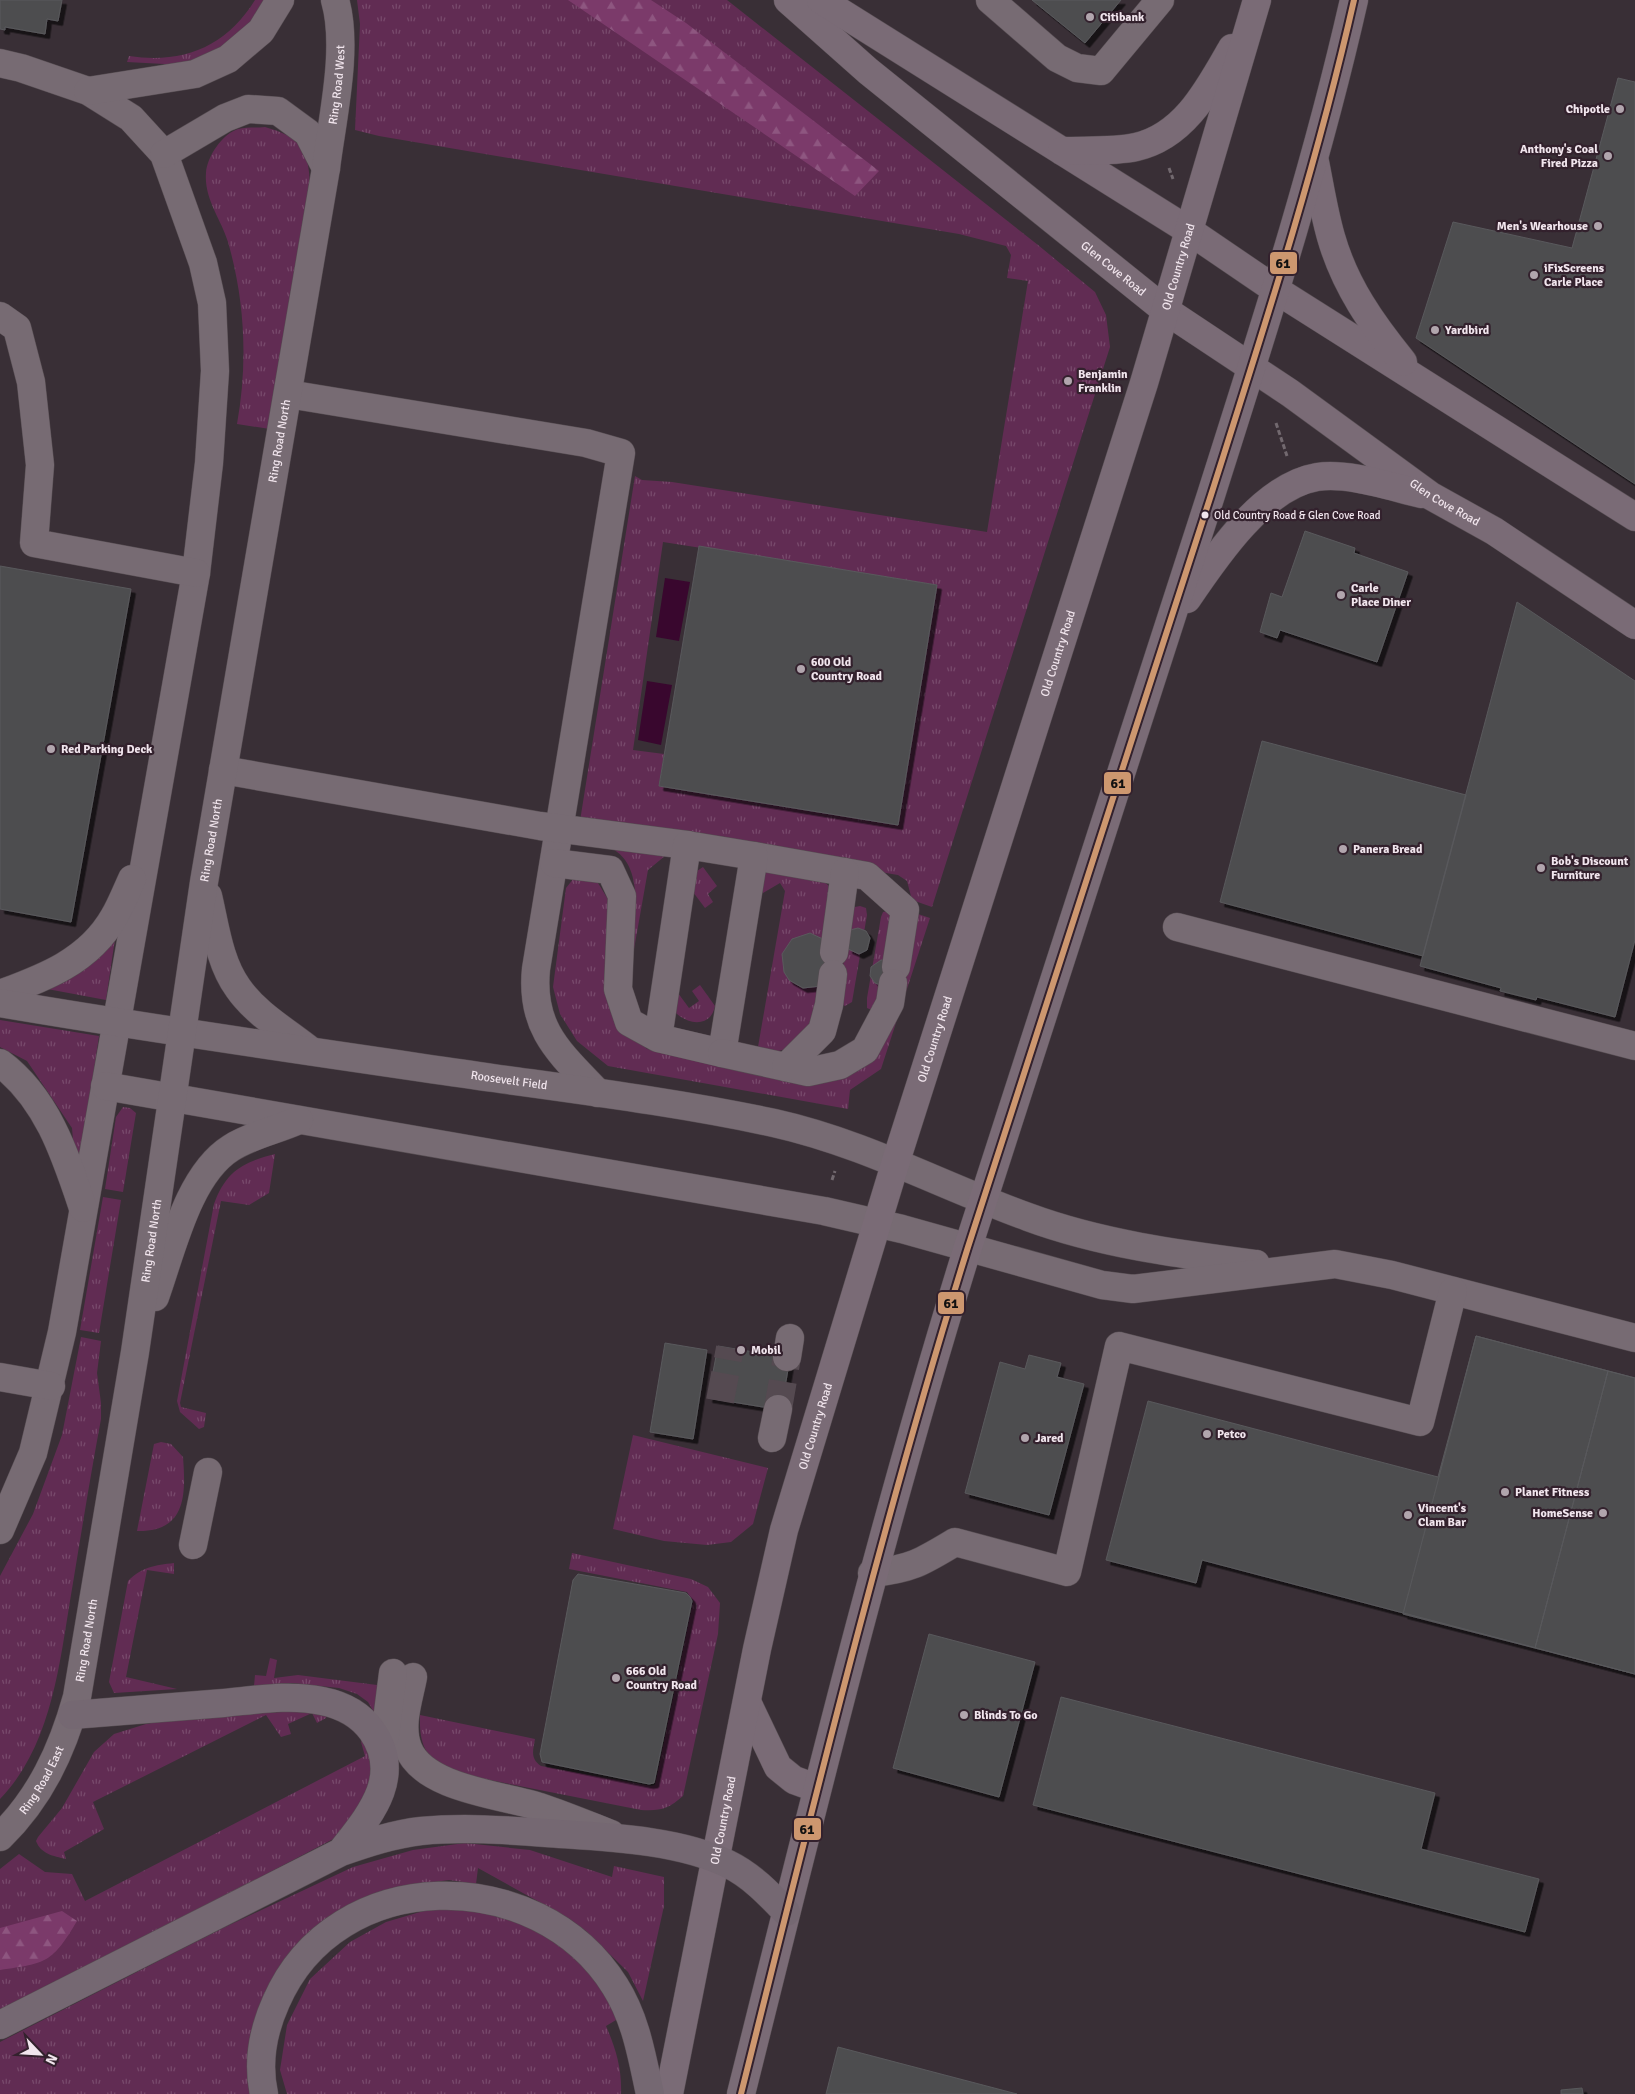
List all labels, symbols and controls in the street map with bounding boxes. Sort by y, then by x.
place label: Citibank [1100,10,1145,25]
marker: Citibank [1084,11,1096,23]
street label: Ring Road West [326,45,348,126]
place label: Chipotle [1566,102,1610,117]
marker: Chipotle [1614,103,1626,115]
place label: Anthony's Coal Fired Pizza [1520,142,1598,171]
marker: Anthony's Coal Fired Pizza [1602,150,1614,162]
place label: Men's Wearhouse [1497,219,1588,234]
marker: Men's Wearhouse [1592,220,1604,232]
street label: Old Country Road [1159,222,1199,312]
street label: Glen Cove Road [1078,238,1149,300]
line badge: 61 [1269,251,1298,275]
text: 61 [1275,255,1291,272]
place label: iFixScreens Carle Place [1544,261,1605,290]
marker: iFixScreens Carle Place [1528,269,1540,281]
place label: Yardbird [1444,323,1490,338]
marker: Yardbird [1429,324,1441,336]
place label: Benjamin Franklin [1078,367,1128,396]
marker: Benjamin Franklin [1062,375,1074,387]
street label: Ring Road North [265,398,294,484]
street label: Glen Cove Road [1406,476,1482,530]
place label: Old Country Road & Glen Cove Road [1214,509,1381,522]
marker: Old Country Road & Glen Cove Road [1200,510,1210,520]
place label: Carle Place Diner [1351,581,1411,610]
marker: Carle Place Diner [1335,589,1347,601]
street label: Old Country Road [1037,608,1079,699]
place label: 600 Old Country Road [811,655,882,684]
marker: 600 Old Country Road [795,663,807,675]
place label: Red Parking Deck [61,742,153,757]
marker: Red Parking Deck [45,743,57,755]
line badge: 61 [1103,771,1132,795]
text: 61 [1110,775,1126,792]
street label: Ring Road North [197,798,226,883]
place label: Panera Bread [1353,842,1423,857]
marker: Panera Bread [1337,843,1349,855]
place label: Bob's Discount Furniture [1551,854,1629,883]
marker: Bob's Discount Furniture [1535,862,1547,874]
street label: Old Country Road [914,994,956,1085]
street label: Roosevelt Field [470,1068,548,1093]
street label: Ring Road North [138,1198,165,1284]
line badge: 61 [937,1291,965,1315]
text: 61 [943,1295,959,1312]
place label: Mobil [751,1343,781,1358]
marker: Mobil [735,1344,747,1356]
street label: Old Country Road [796,1381,836,1472]
place label: Petco [1217,1427,1246,1442]
marker: Petco [1201,1428,1213,1440]
place label: Jared [1035,1431,1064,1446]
marker: Jared [1019,1432,1031,1444]
place label: Planet Fitness [1515,1485,1590,1500]
marker: Planet Fitness [1499,1486,1511,1498]
place label: Vincent's Clam Bar [1418,1501,1467,1530]
place label: HomeSense [1532,1506,1593,1521]
marker: HomeSense [1597,1507,1609,1519]
marker: Vincent's Clam Bar [1402,1509,1414,1521]
street label: Ring Road North [73,1598,101,1683]
place label: 666 Old Country Road [626,1664,697,1693]
marker: 666 Old Country Road [610,1672,622,1684]
place label: Blinds To Go [974,1708,1038,1723]
marker: Blinds To Go [958,1709,970,1721]
street label: Ring Road East [16,1744,67,1818]
street label: Old Country Road [708,1775,740,1866]
line badge: 61 [793,1817,822,1841]
text: 61 [799,1821,815,1838]
north arrow [15,2029,65,2079]
text: N [42,2051,61,2067]

